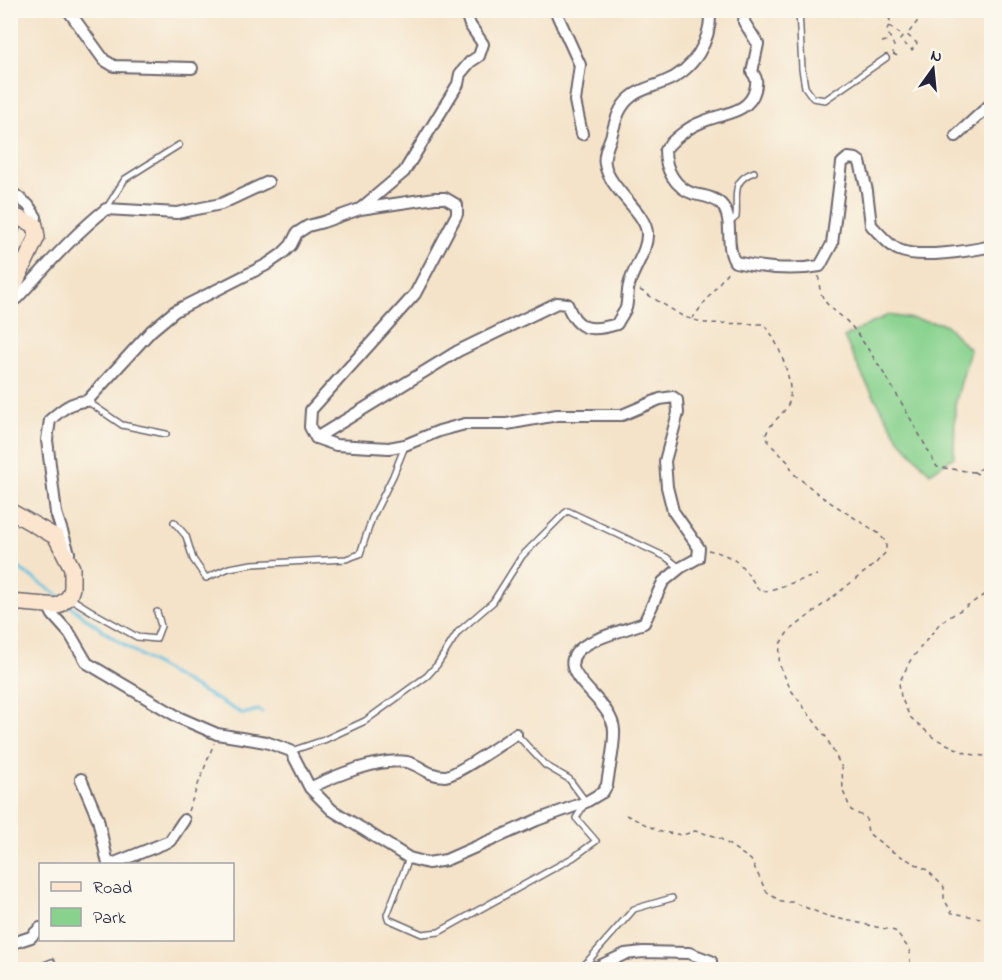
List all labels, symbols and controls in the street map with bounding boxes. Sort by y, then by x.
north arrow [903,39,963,99]
text: N [928,43,945,69]
legend [39,863,234,941]
text: Road [93,876,132,902]
text: Park [93,906,126,932]

